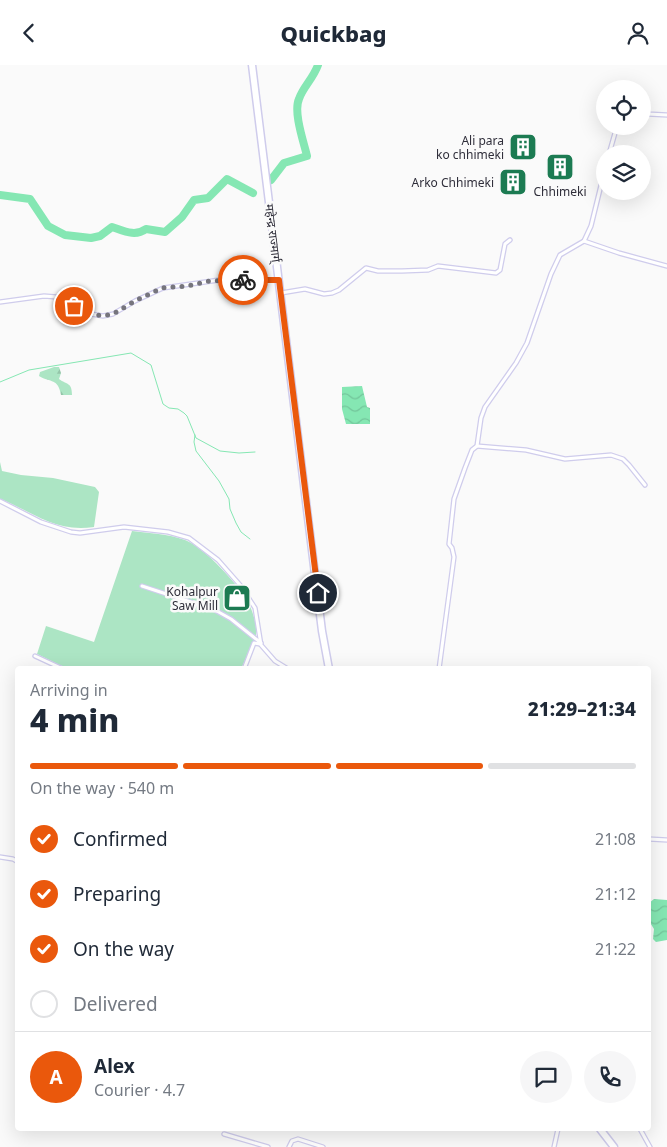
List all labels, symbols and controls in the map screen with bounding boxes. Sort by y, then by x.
text: Quickbag [281,18,386,48]
icon: back [15,19,43,47]
icon: person [624,19,652,47]
map controls [596,80,651,200]
button: locate [596,80,651,135]
place label: Ali para ko chhimeki [436,132,504,163]
building icon: Ali para ko chhimeki [508,132,538,162]
button: layers [596,145,651,200]
building icon: Chhimeki [545,152,575,182]
building icon: Arko Chhimeki [498,167,528,197]
place label: Arko Chhimeki [412,174,494,191]
place label: Chhimeki [533,183,587,200]
street label: महेन्द्र राज्मार्ग् [261,203,285,265]
courier [218,255,268,305]
icon: bike [229,266,257,294]
pin [53,285,95,327]
icon: bag [60,292,88,320]
pin [297,572,339,614]
icon: home [304,579,332,607]
place label: Kohalpur Saw Mill [166,583,218,614]
shop icon: Kohalpur Saw Mill [222,583,252,613]
text: Arriving in [30,679,108,701]
text: 21:29–21:34 [528,696,636,722]
text: 4 min [30,698,119,741]
text: On the way · 540 m [30,777,174,799]
icon: check [30,825,58,853]
text: Confirmed [73,826,168,852]
text: 21:08 [595,828,636,850]
icon: check [30,880,58,908]
text: Preparing [73,881,161,907]
text: 21:12 [595,883,636,905]
icon: check [30,935,58,963]
text: On the way [73,936,174,962]
text: 21:22 [595,938,636,960]
text: Delivered [73,991,158,1017]
button: chat [520,1051,572,1103]
button: phone [584,1051,636,1103]
text: Alex [94,1053,135,1079]
text: A [49,1064,63,1090]
text: Courier · 4.7 [94,1079,185,1101]

